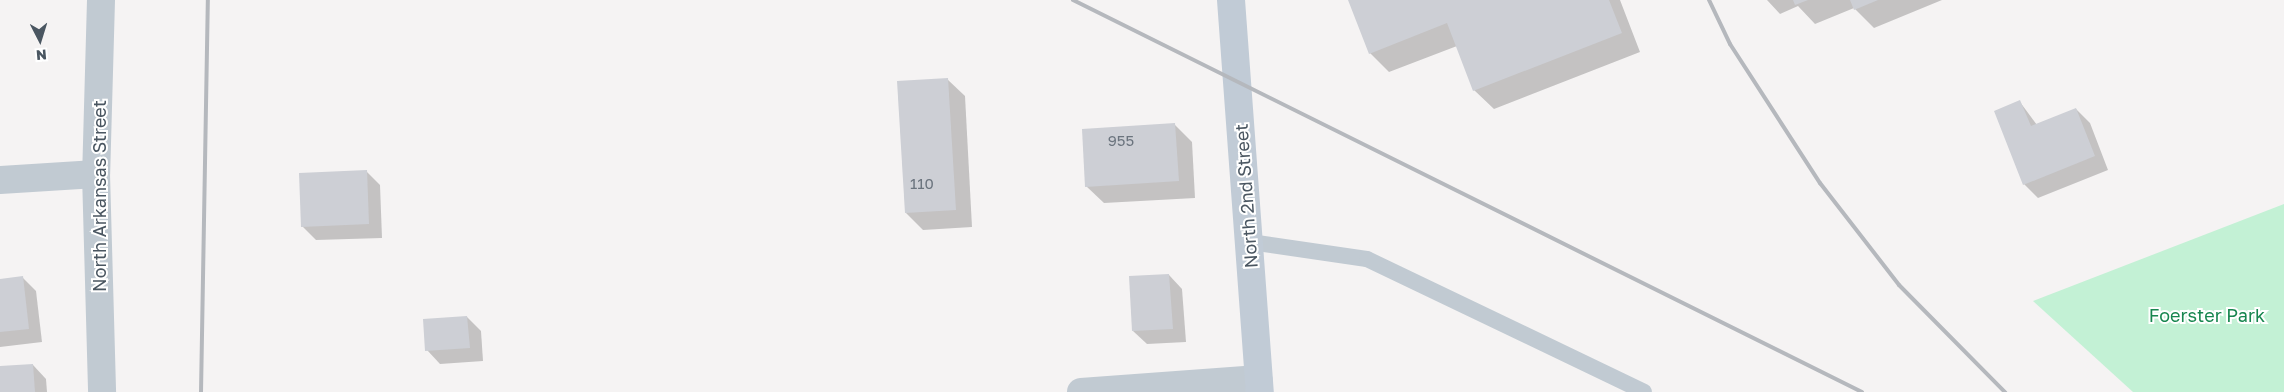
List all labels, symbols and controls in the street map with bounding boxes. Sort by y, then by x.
north arrow [15,15,65,65]
text: N [35,47,47,64]
street label: North Arkansas Street [88,100,110,292]
street label: North 2nd Street [1230,123,1262,269]
house number: 955 [1108,132,1134,150]
house number: 110 [910,175,934,193]
park label: Foerster Park [2149,304,2265,326]

